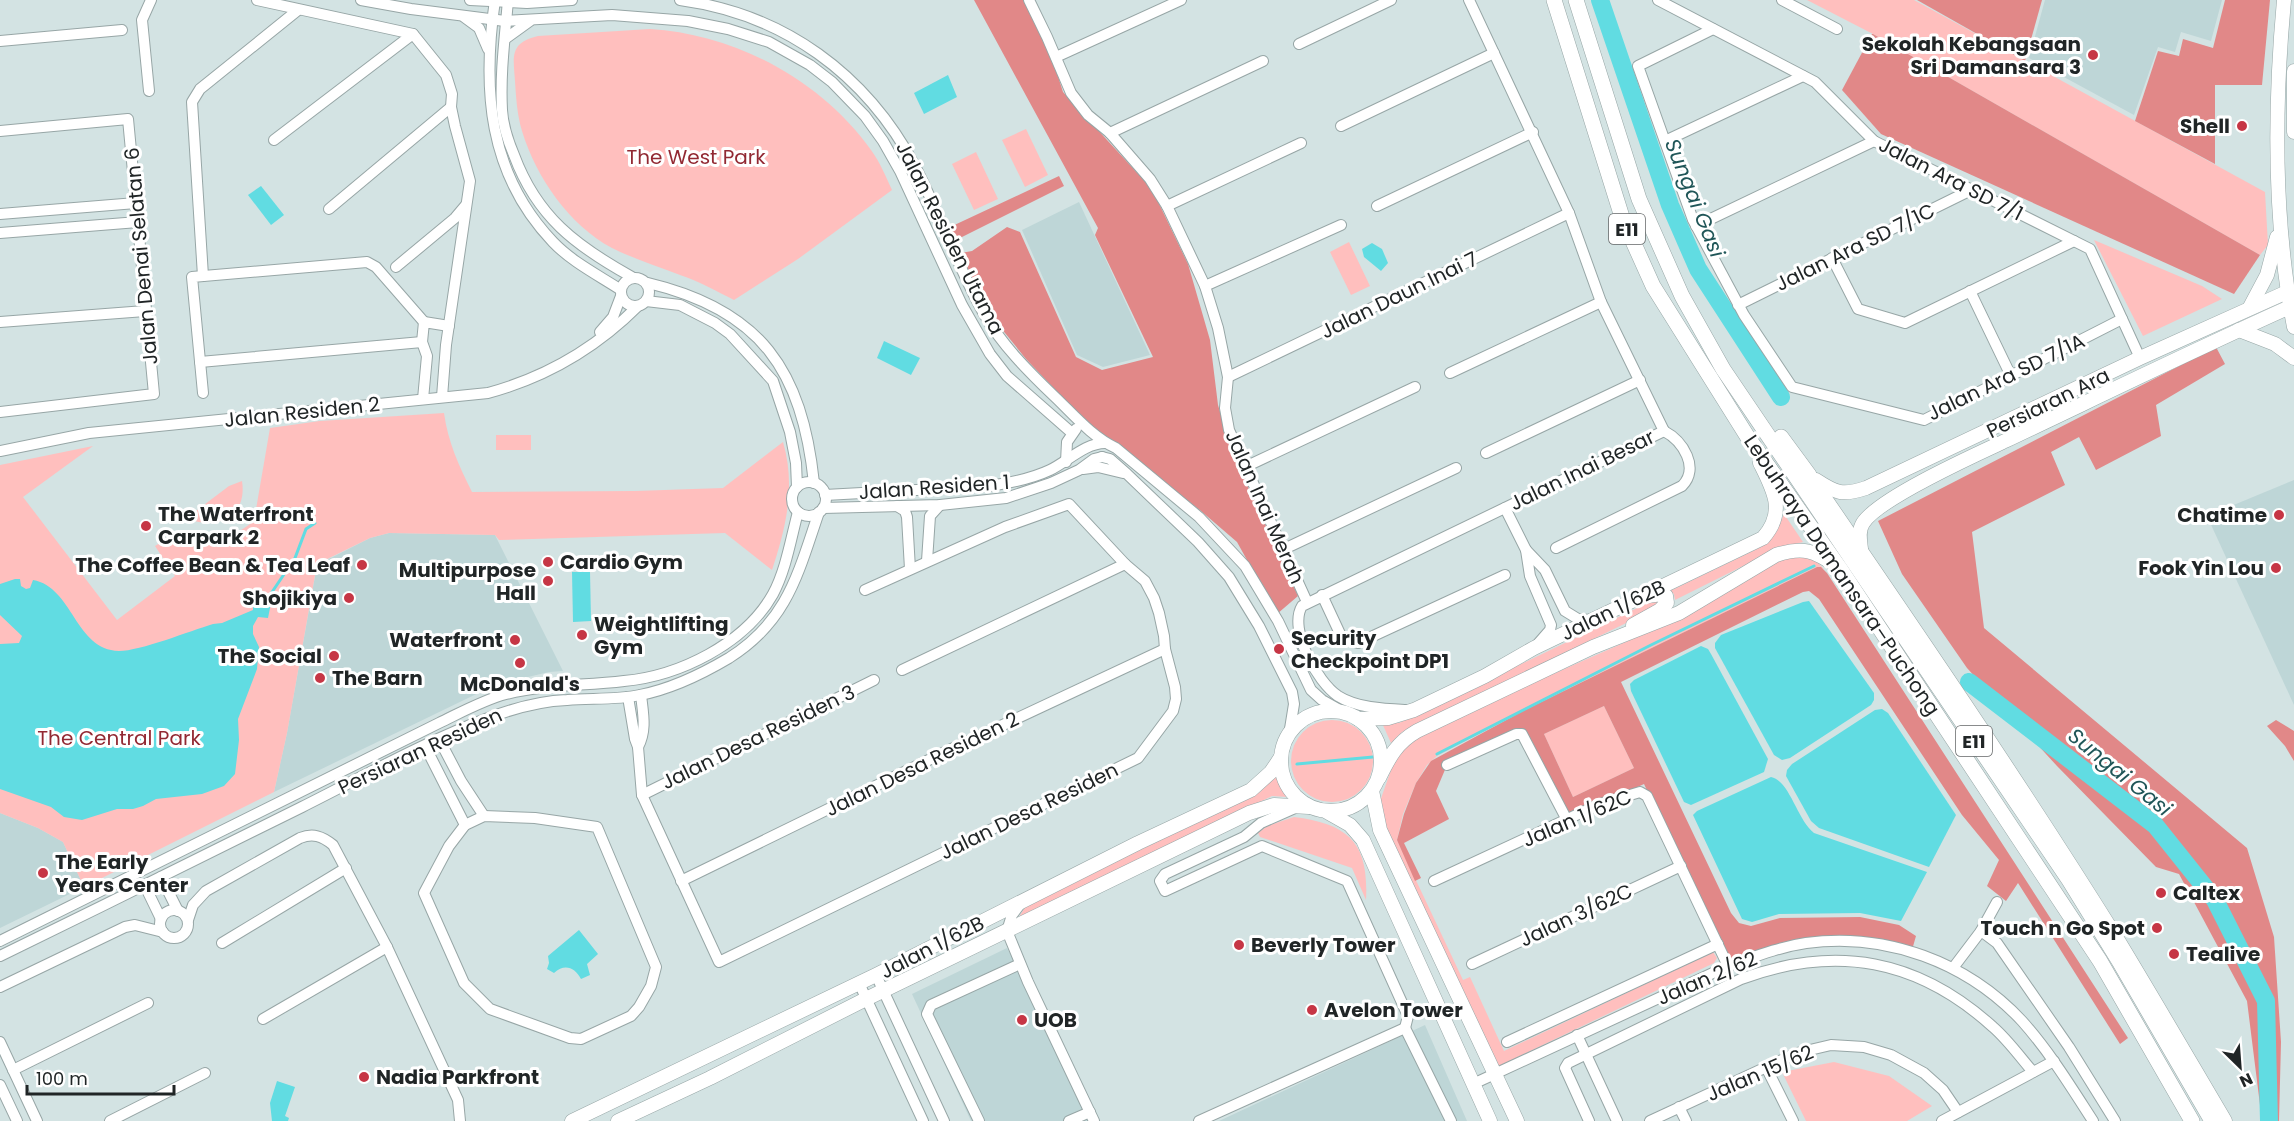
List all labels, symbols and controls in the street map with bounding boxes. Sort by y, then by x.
place label: Sekolah Kebangsaan Sri Damansara 3 [1862,30,2081,81]
marker: Sekolah Kebangsaan Sri Damansara 3 [2086,48,2100,62]
place label: Shell [2180,112,2230,140]
marker: Shell [2235,119,2249,133]
street label: Jalan Ara SD 7/1 [1874,131,2028,227]
water label: Sungai Gasi [1658,134,1732,262]
street label: Jalan Residen Utama [889,137,1011,339]
park label: The West Park [626,143,766,171]
street label: Jalan Denai Selatan 6 [118,146,164,366]
street label: Jalan Ara SD 7/1C [1771,196,1939,298]
road number: E11 [1609,214,1645,244]
street label: Jalan Daun Inai 7 [1316,245,1482,345]
street label: Jalan Ara SD 7/1A [1923,327,2089,427]
street label: Persiaran Ara [1982,361,2114,445]
street label: Jalan Residen 2 [223,390,381,434]
street label: Jalan Inai Besar [1505,423,1659,517]
street label: Jalan Inai Merah [1219,426,1311,588]
street label: Lebuhraya Damansara–Puchong [1737,429,1947,721]
street label: Jalan Residen 1 [858,468,1010,506]
place label: The Waterfront Carpark 2 [158,500,314,551]
place label: Chatime [2177,501,2267,529]
marker: Chatime [2272,508,2286,522]
marker: The Waterfront Carpark 2 [139,519,153,533]
place label: Cardio Gym [560,548,683,576]
place label: The Coffee Bean & Tea Leaf [75,551,350,579]
place label: Fook Yin Lou [2138,554,2264,582]
marker: Cardio Gym [541,555,555,569]
place label: Multipurpose Hall [399,556,536,607]
marker: The Coffee Bean & Tea Leaf [355,558,369,572]
marker: Fook Yin Lou [2269,561,2283,575]
street label: Jalan 1/62B [1556,573,1670,647]
marker: Multipurpose Hall [541,574,555,588]
place label: Shojikiya [242,584,337,612]
marker: Shojikiya [342,591,356,605]
place label: Weightlifting Gym [594,610,729,661]
place label: Security Checkpoint DP1 [1291,624,1449,675]
place label: Waterfront [389,626,503,654]
marker: Weightlifting Gym [575,628,589,642]
marker: Waterfront [508,633,522,647]
place label: The Social [218,642,322,670]
marker: Security Checkpoint DP1 [1272,642,1286,656]
marker: The Social [327,649,341,663]
marker: McDonald's [513,656,527,670]
place label: The Barn [332,664,423,692]
place label: McDonald's [460,670,580,698]
marker: The Barn [313,671,327,685]
street label: Jalan Desa Residen 3 [656,678,860,796]
street label: Persiaran Residen [333,701,507,801]
street label: Jalan Desa Residen 2 [821,705,1023,823]
water label: Sungai Gasi [2062,721,2179,823]
park label: The Central Park [37,724,201,752]
road number: E11 [1956,726,1992,756]
street label: Jalan Desa Residen [935,756,1123,866]
street label: Jalan 1/62C [1518,782,1636,854]
place label: The Early Years Center [55,848,189,899]
marker: The Early Years Center [36,866,50,880]
street label: Jalan 3/62C [1515,877,1637,953]
place label: Caltex [2173,879,2240,907]
marker: Caltex [2154,886,2168,900]
street label: Jalan 1/62B [875,909,989,985]
place label: Touch n Go Spot [1980,914,2145,942]
marker: Touch n Go Spot [2150,921,2164,935]
place label: Beverly Tower [1251,931,1396,959]
marker: Beverly Tower [1232,938,1246,952]
place label: Tealive [2186,940,2260,968]
street label: Jalan 2/62 [1653,944,1761,1012]
marker: Tealive [2167,947,2181,961]
place label: Avelon Tower [1324,996,1463,1024]
marker: Avelon Tower [1305,1003,1319,1017]
place label: UOB [1034,1006,1077,1034]
marker: UOB [1015,1013,1029,1027]
north arrow [2210,1037,2270,1097]
street label: Jalan 15/62 [1702,1038,1818,1108]
scale bar [27,1058,174,1096]
place label: Nadia Parkfront [376,1063,539,1091]
text: 100 m [36,1066,88,1091]
text: N [2236,1067,2256,1093]
marker: Nadia Parkfront [357,1070,371,1084]

